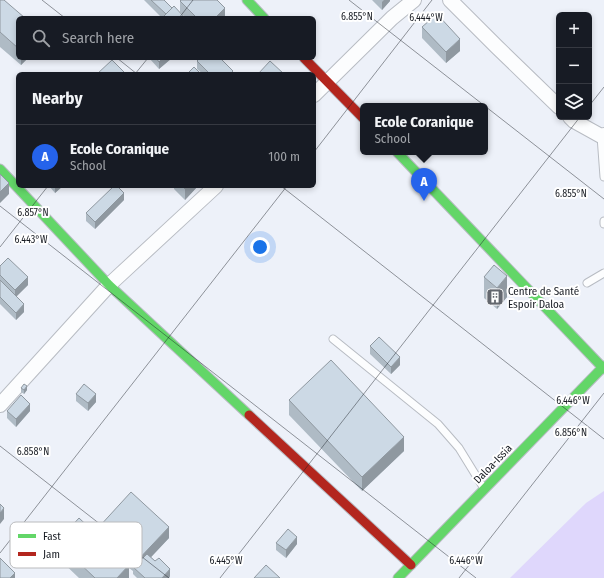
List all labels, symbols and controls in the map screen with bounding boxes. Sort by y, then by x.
text: 6.855°N [341,11,373,23]
text: 6.444°W [409,12,443,24]
map controls [556,12,592,120]
button: + [556,12,592,48]
search box [16,16,316,60]
icon: search [30,27,52,49]
text: Search here [62,29,134,47]
button: − [556,48,592,84]
button: layers [556,84,592,120]
text: Nearby [32,88,83,109]
popup [360,103,488,155]
text: Ecole Coranique [374,113,474,131]
text: School [374,131,410,146]
text: Ecole Coranique [70,140,169,158]
text: A [41,149,49,164]
text: 100 m [268,149,300,164]
text: School [70,158,106,173]
pin: A [411,168,437,201]
text: 6.855°N [555,188,587,200]
text: 6.857°N [17,207,49,219]
text: 6.443°W [15,234,48,246]
your location [250,237,270,257]
place label: Centre de Santé Espoir Daloa [508,285,579,311]
building icon: Centre de Santé Espoir Daloa [485,287,505,307]
text: 6.446°W [556,395,590,407]
text: 6.856°N [555,427,587,439]
street label: Daloa-Issia [471,442,515,486]
text: 6.858°N [17,446,49,458]
legend [10,522,142,568]
text: Fast [43,530,61,543]
text: Jam [43,548,60,561]
text: 6.445°W [210,555,243,567]
text: 6.446°W [449,555,483,567]

